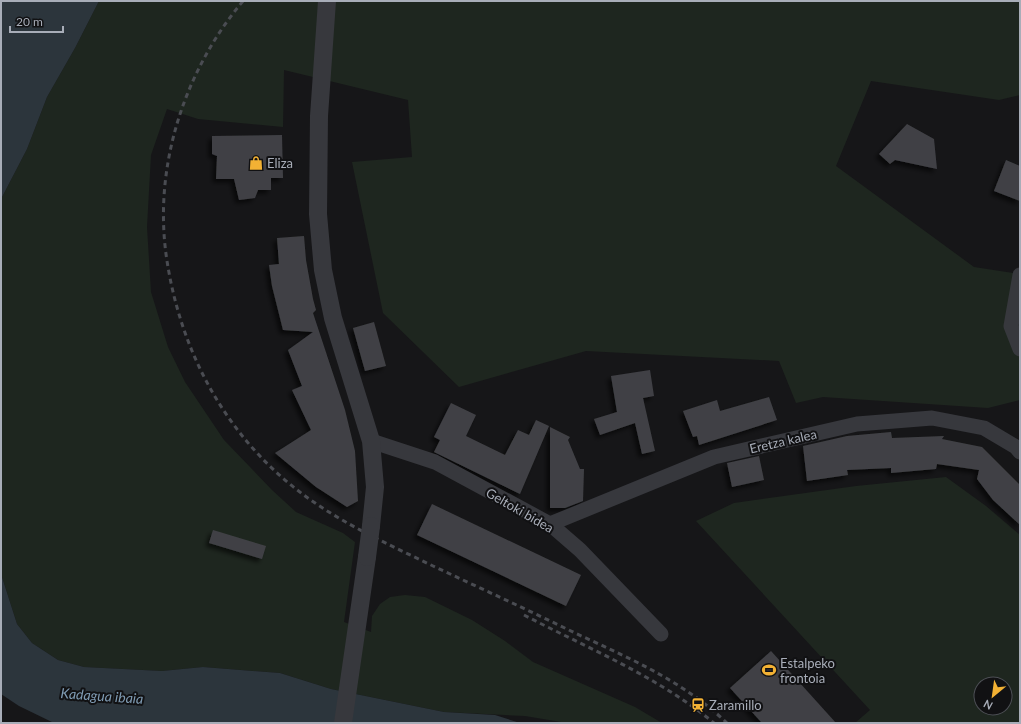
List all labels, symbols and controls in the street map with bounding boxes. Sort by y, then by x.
scale bar [10,8,63,34]
text: 20 m [16,14,43,29]
shop icon: Eliza [248,155,264,171]
place label: Eliza [267,155,293,171]
street label: Eretza kalea [748,426,818,456]
street label: Geltoki bidea [483,484,557,536]
place label: Estalpeko frontoia [780,655,835,686]
sports icon: Estalpeko frontoia [761,662,777,678]
north arrow [973,676,1013,716]
water label: Kadagua ibaia [60,684,144,707]
station icon: Zaramillo [690,697,706,713]
place label: Zaramillo [709,697,762,713]
text: N [981,697,995,713]

